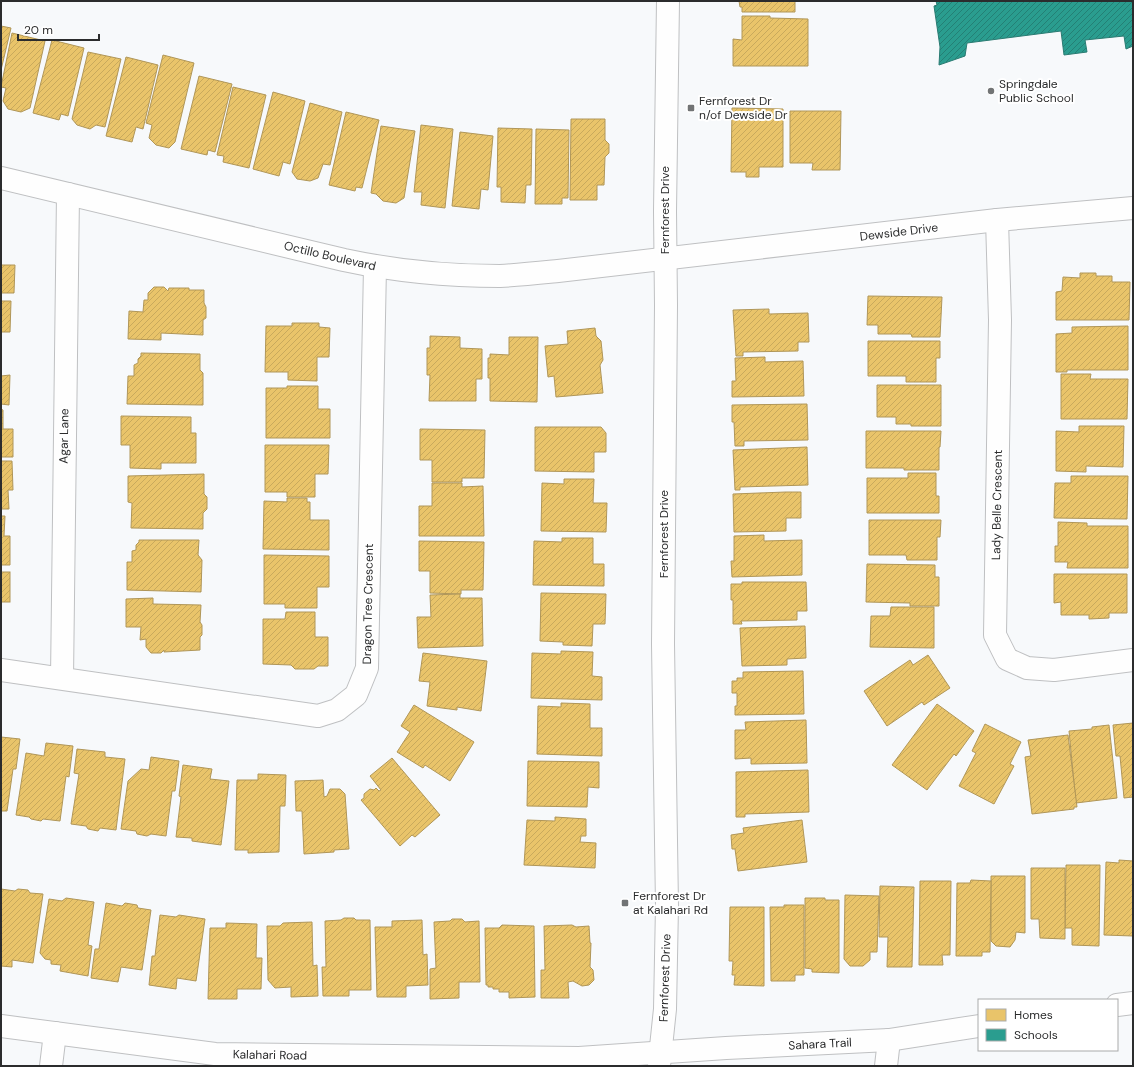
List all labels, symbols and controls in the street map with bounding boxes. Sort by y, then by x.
scale bar [18,16,99,42]
text: 20 m [24,22,53,38]
place label: Springdale Public School [999,76,1074,106]
marker: Springdale Public School [986,86,996,96]
place label: Fernforest Dr n/of Dewside Dr [699,93,788,123]
marker: Fernforest Dr n/of Dewside Dr [686,103,696,113]
street label: Fernforest Drive [657,166,673,254]
street label: Dewside Drive [859,219,939,245]
street label: Octillo Boulevard [282,238,378,274]
street label: Agar Lane [56,408,72,464]
street label: Lady Belle Crescent [988,449,1006,560]
street label: Fernforest Drive [656,490,672,578]
street label: Dragon Tree Crescent [359,543,377,665]
place label: Fernforest Dr at Kalahari Rd [633,888,708,918]
marker: Fernforest Dr at Kalahari Rd [620,898,630,908]
street label: Fernforest Drive [655,933,675,1022]
legend [978,999,1118,1051]
text: Homes [1014,1007,1053,1023]
text: Schools [1014,1027,1058,1043]
street label: Sahara Trail [788,1034,852,1054]
street label: Kalahari Road [233,1046,307,1064]

